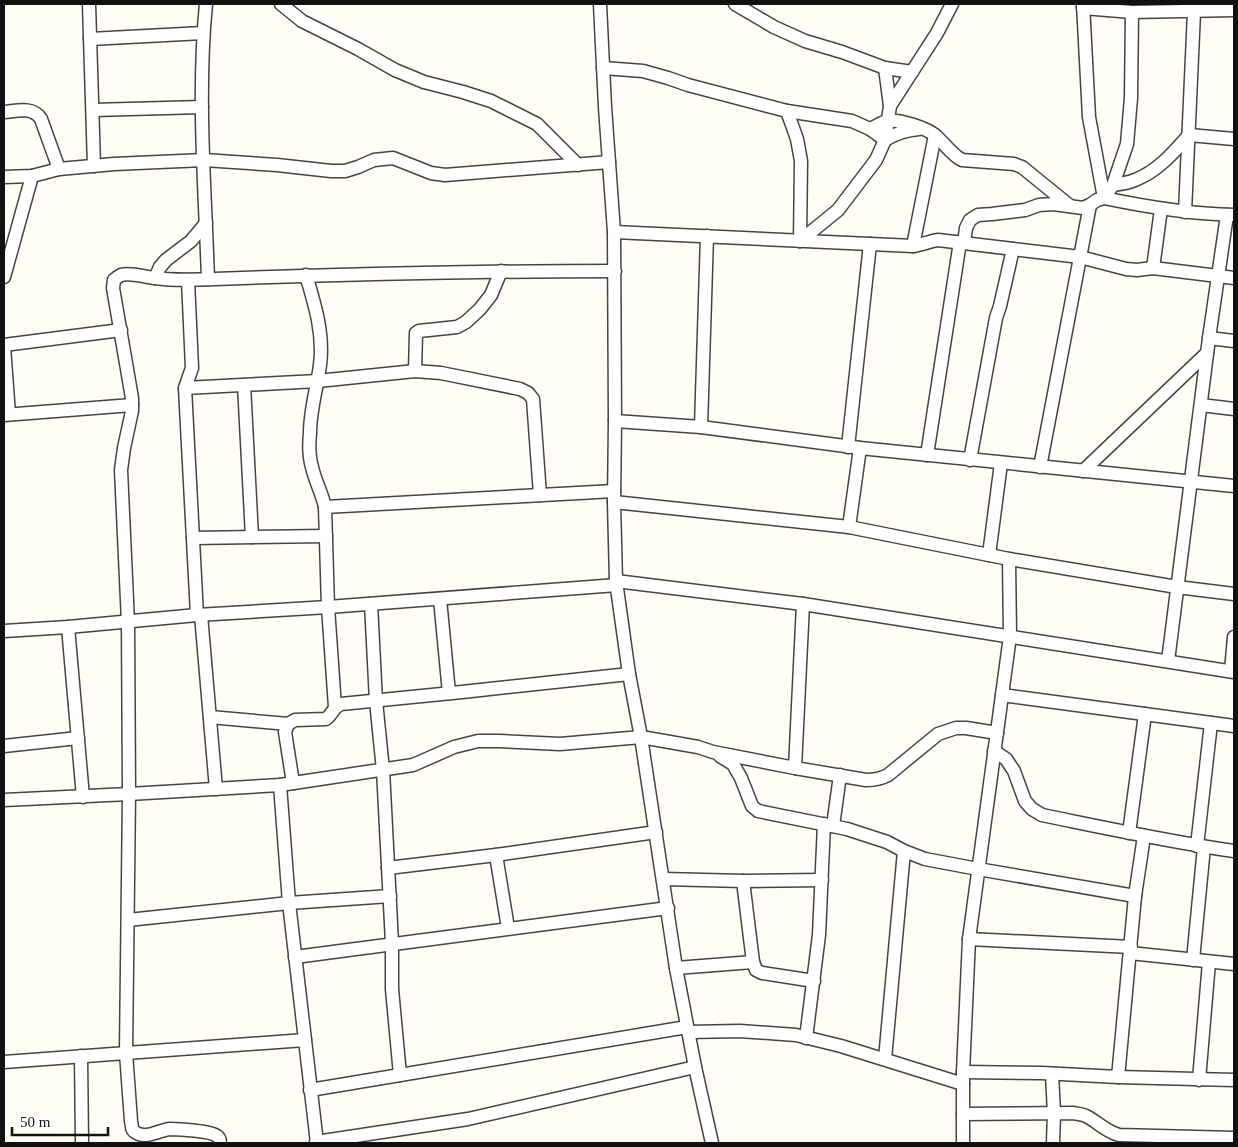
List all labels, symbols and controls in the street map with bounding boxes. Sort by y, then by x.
scale bar [12,1104,109,1136]
text: 50 m [20,1114,51,1130]

